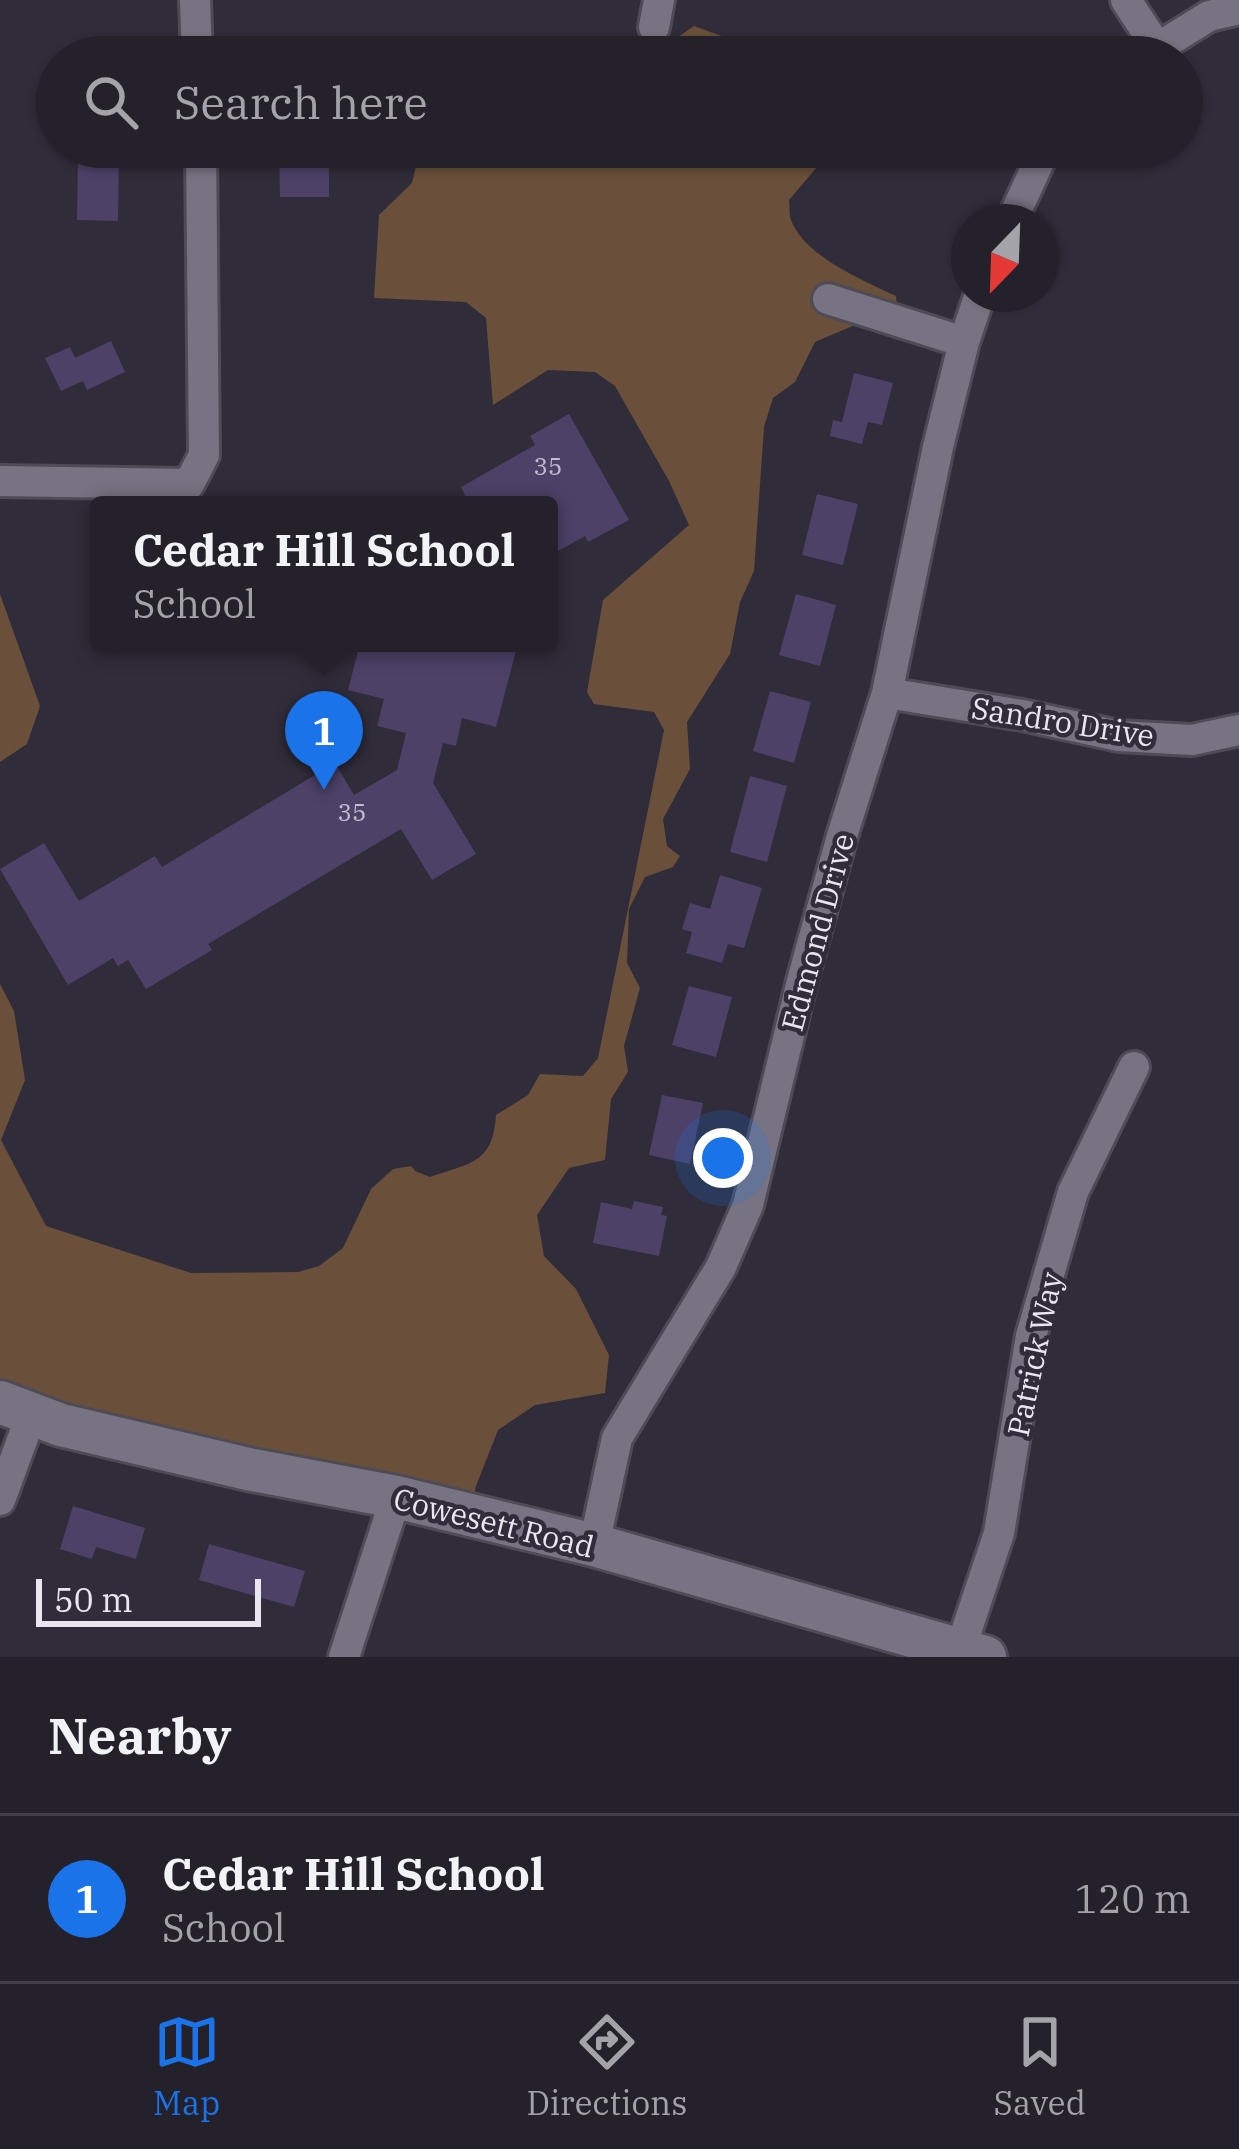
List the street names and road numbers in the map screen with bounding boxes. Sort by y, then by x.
street label: Sandro Drive [969,687,1157,755]
street label: Edmond Drive [772,829,862,1035]
street label: Patrick Way [998,1268,1070,1440]
street label: Cowesett Road [390,1478,598,1566]

